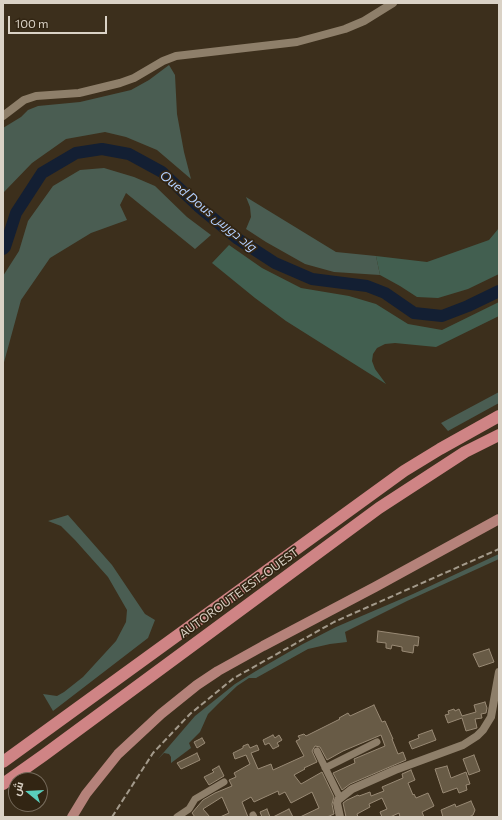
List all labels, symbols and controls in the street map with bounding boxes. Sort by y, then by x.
scale bar [10,8,109,34]
text: 100 m [15,16,49,30]
water label: Oued Dous واد دورس [157,167,259,255]
street label: AUTOROUTE EST-OUEST [177,545,301,641]
north arrow [8,772,48,812]
text: ش [9,780,25,797]

